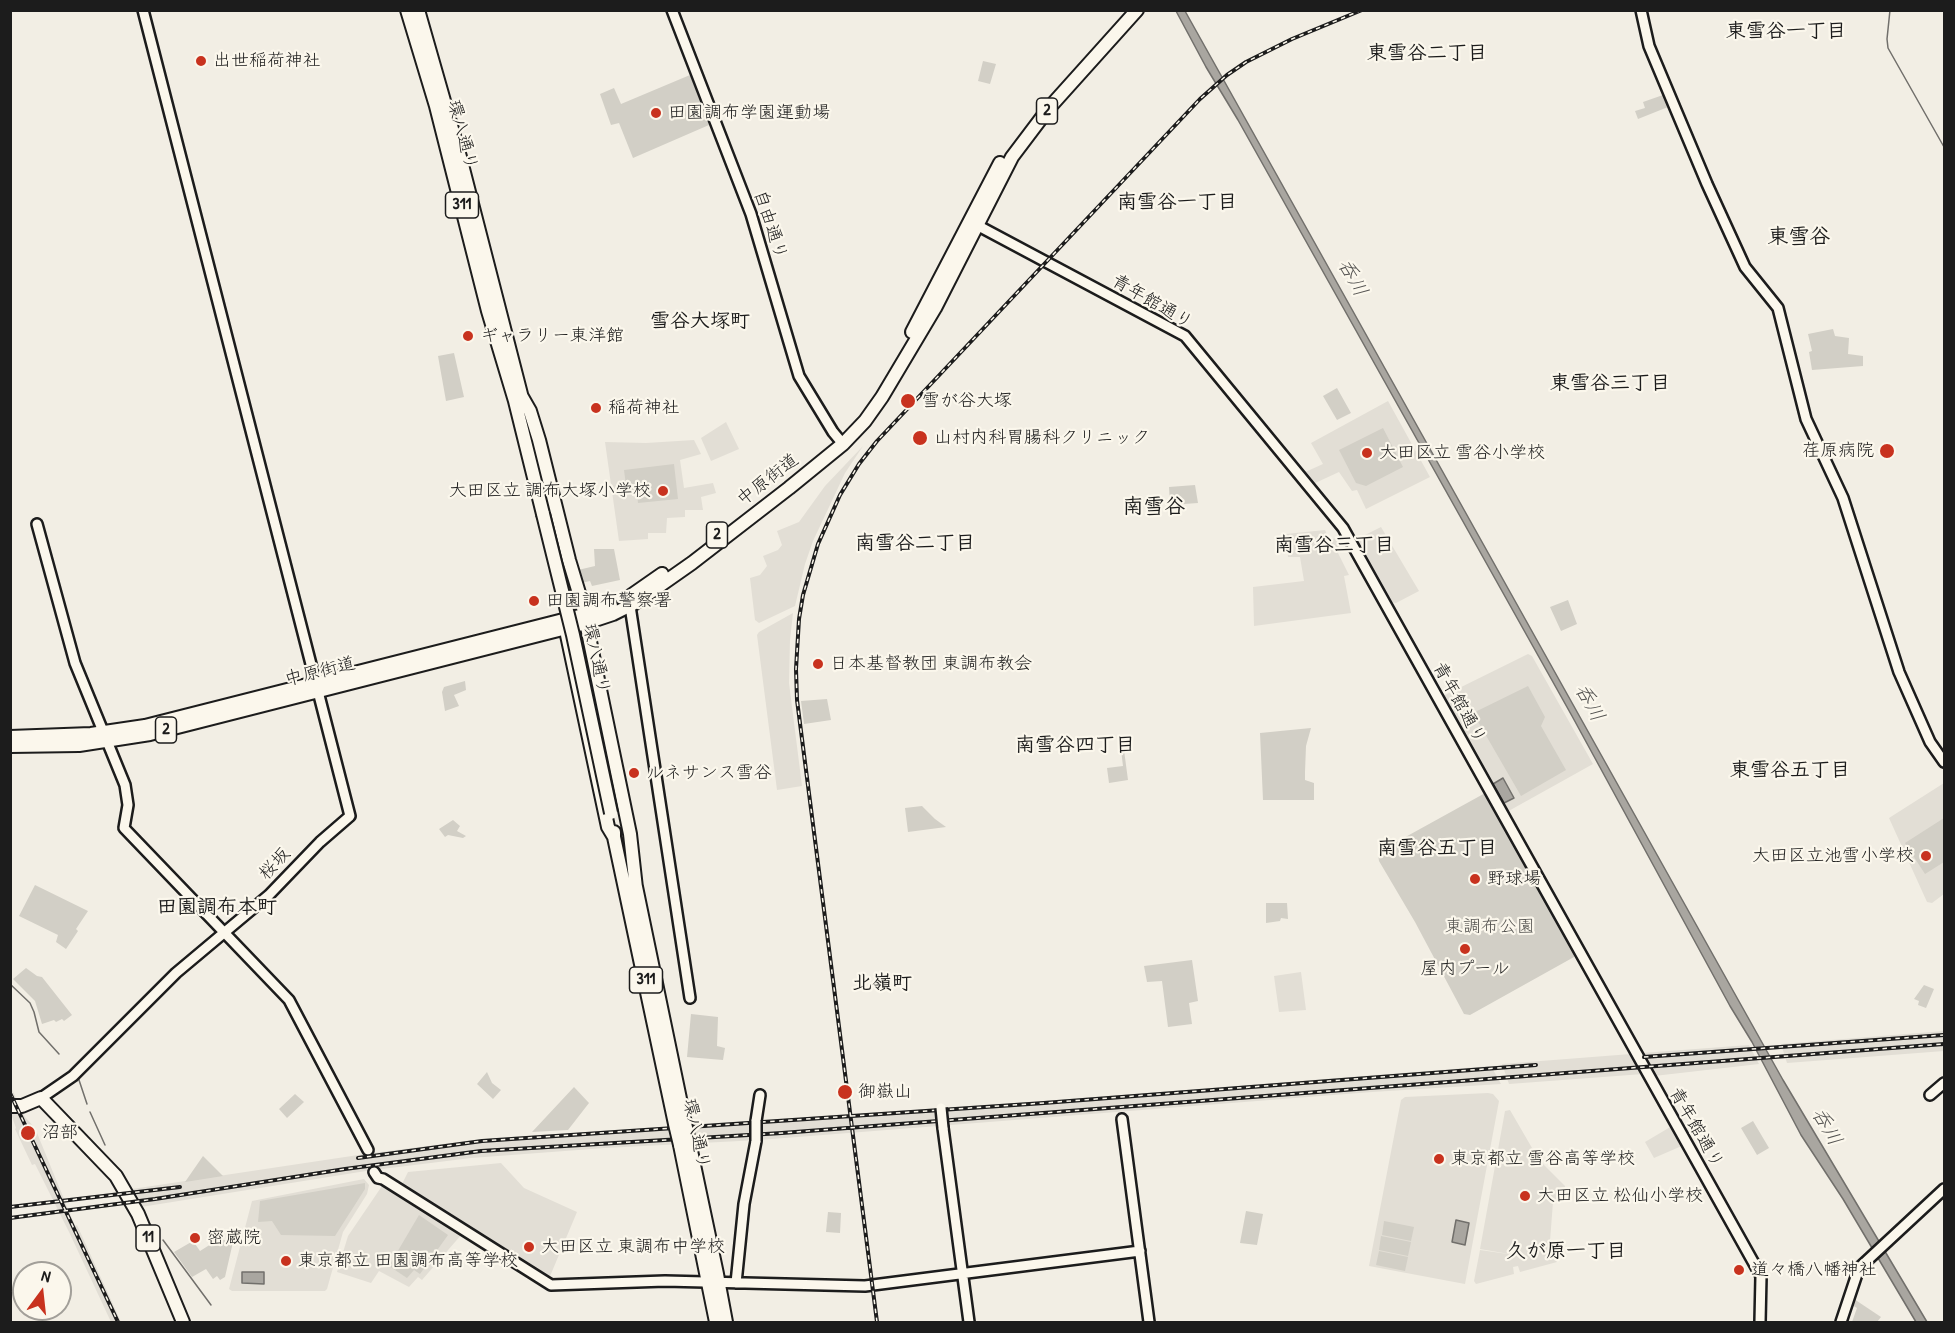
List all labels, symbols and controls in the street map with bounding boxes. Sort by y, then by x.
district label: 東雪谷一丁目 [1726,20,1846,44]
district label: 東雪谷二丁目 [1367,42,1487,66]
place label: 出世稲荷神社 [213,50,321,72]
marker: 出世稲荷神社 [194,54,208,68]
street label: 環八通り [442,97,482,173]
road number: 2 [1036,98,1058,124]
place label: 田園調布学園運動場 [668,102,830,124]
marker: 田園調布学園運動場 [649,106,663,120]
street label: 自由通り [749,187,791,263]
district label: 南雪谷一丁目 [1117,191,1237,215]
road number: 311 [446,192,478,218]
district label: 東雪谷 [1768,224,1830,250]
water label: 呑川 [1332,255,1372,301]
street label: 青年館通り [1108,270,1196,334]
district label: 雪谷大塚町 [650,310,750,334]
place label: ギャラリー東洋館 [480,325,624,347]
marker: ギャラリー東洋館 [461,329,475,343]
district label: 東雪谷三丁目 [1550,372,1670,396]
place label: 雪が谷大塚 [922,390,1012,412]
marker: 雪が谷大塚 [899,392,917,410]
place label: 稲荷神社 [608,397,680,419]
marker: 稲荷神社 [589,401,603,415]
place label: 山村内科胃腸科クリニック [934,427,1150,449]
marker: 山村内科胃腸科クリニック [911,429,929,447]
place label: 荏原病院 [1802,440,1874,462]
place label: 大田区立 雪谷小学校 [1379,442,1545,464]
marker: 荏原病院 [1878,442,1896,460]
marker: 大田区立 雪谷小学校 [1360,446,1374,460]
street label: 中原街道 [733,449,803,511]
place label: 大田区立 調布大塚小学校 [449,480,651,502]
marker: 大田区立 調布大塚小学校 [656,484,670,498]
district label: 南雪谷 [1123,494,1185,520]
road number: 2 [706,522,728,548]
district label: 南雪谷二丁目 [855,532,975,556]
district label: 南雪谷三丁目 [1274,534,1394,558]
place label: 田園調布警察署 [546,590,672,612]
marker: 田園調布警察署 [527,594,541,608]
street label: 環八通り [578,622,614,696]
street label: 中原街道 [282,653,358,691]
place label: 日本基督教団 東調布教会 [830,653,1032,675]
marker: 日本基督教団 東調布教会 [811,657,825,671]
street label: 青年館通り [1428,658,1490,748]
water label: 呑川 [1569,680,1609,726]
road number: 2 [156,717,176,743]
district label: 南雪谷四丁目 [1015,734,1135,758]
district label: 東雪谷五丁目 [1730,759,1850,783]
place label: ルネサンス雪谷 [646,762,772,784]
marker: ルネサンス雪谷 [627,766,641,780]
district label: 南雪谷五丁目 [1377,837,1497,861]
street label: 桜坂 [255,843,295,885]
place label: 大田区立池雪小学校 [1752,845,1914,867]
marker: 大田区立池雪小学校 [1919,849,1933,863]
place label: 野球場 [1487,868,1541,890]
marker: 野球場 [1468,872,1482,886]
district label: 田園調布本町 [157,896,277,920]
park label: 東調布公園 [1445,916,1535,938]
marker: 屋内プール [1458,942,1472,956]
place label: 屋内プール [1421,958,1509,980]
road number: 311 [630,967,662,993]
district label: 北嶺町 [852,972,912,996]
place label: 御嶽山 [858,1081,912,1103]
marker: 御嶽山 [836,1083,854,1101]
street label: 青年館通り [1664,1084,1728,1172]
street label: 環八通り [678,1097,714,1171]
water label: 呑川 [1806,1104,1846,1150]
place label: 沼部 [42,1122,78,1144]
marker: 沼部 [19,1124,37,1142]
place label: 東京都立 雪谷高等学校 [1451,1148,1635,1170]
marker: 東京都立 雪谷高等学校 [1432,1152,1446,1166]
place label: 大田区立 松仙小学校 [1537,1185,1703,1207]
marker: 大田区立 松仙小学校 [1518,1189,1532,1203]
road number: 11 [136,1225,160,1251]
place label: 密蔵院 [207,1227,261,1249]
marker: 密蔵院 [188,1231,202,1245]
place label: 大田区立 東調布中学校 [541,1236,725,1258]
marker: 大田区立 東調布中学校 [522,1240,536,1254]
district label: 久が原一丁目 [1506,1240,1626,1264]
place label: 東京都立 田園調布高等学校 [298,1250,518,1272]
marker: 東京都立 田園調布高等学校 [279,1254,293,1268]
place label: 道々橋八幡神社 [1751,1259,1877,1281]
north arrow [12,1261,72,1321]
marker: 道々橋八幡神社 [1732,1263,1746,1277]
text: N [39,1264,53,1287]

